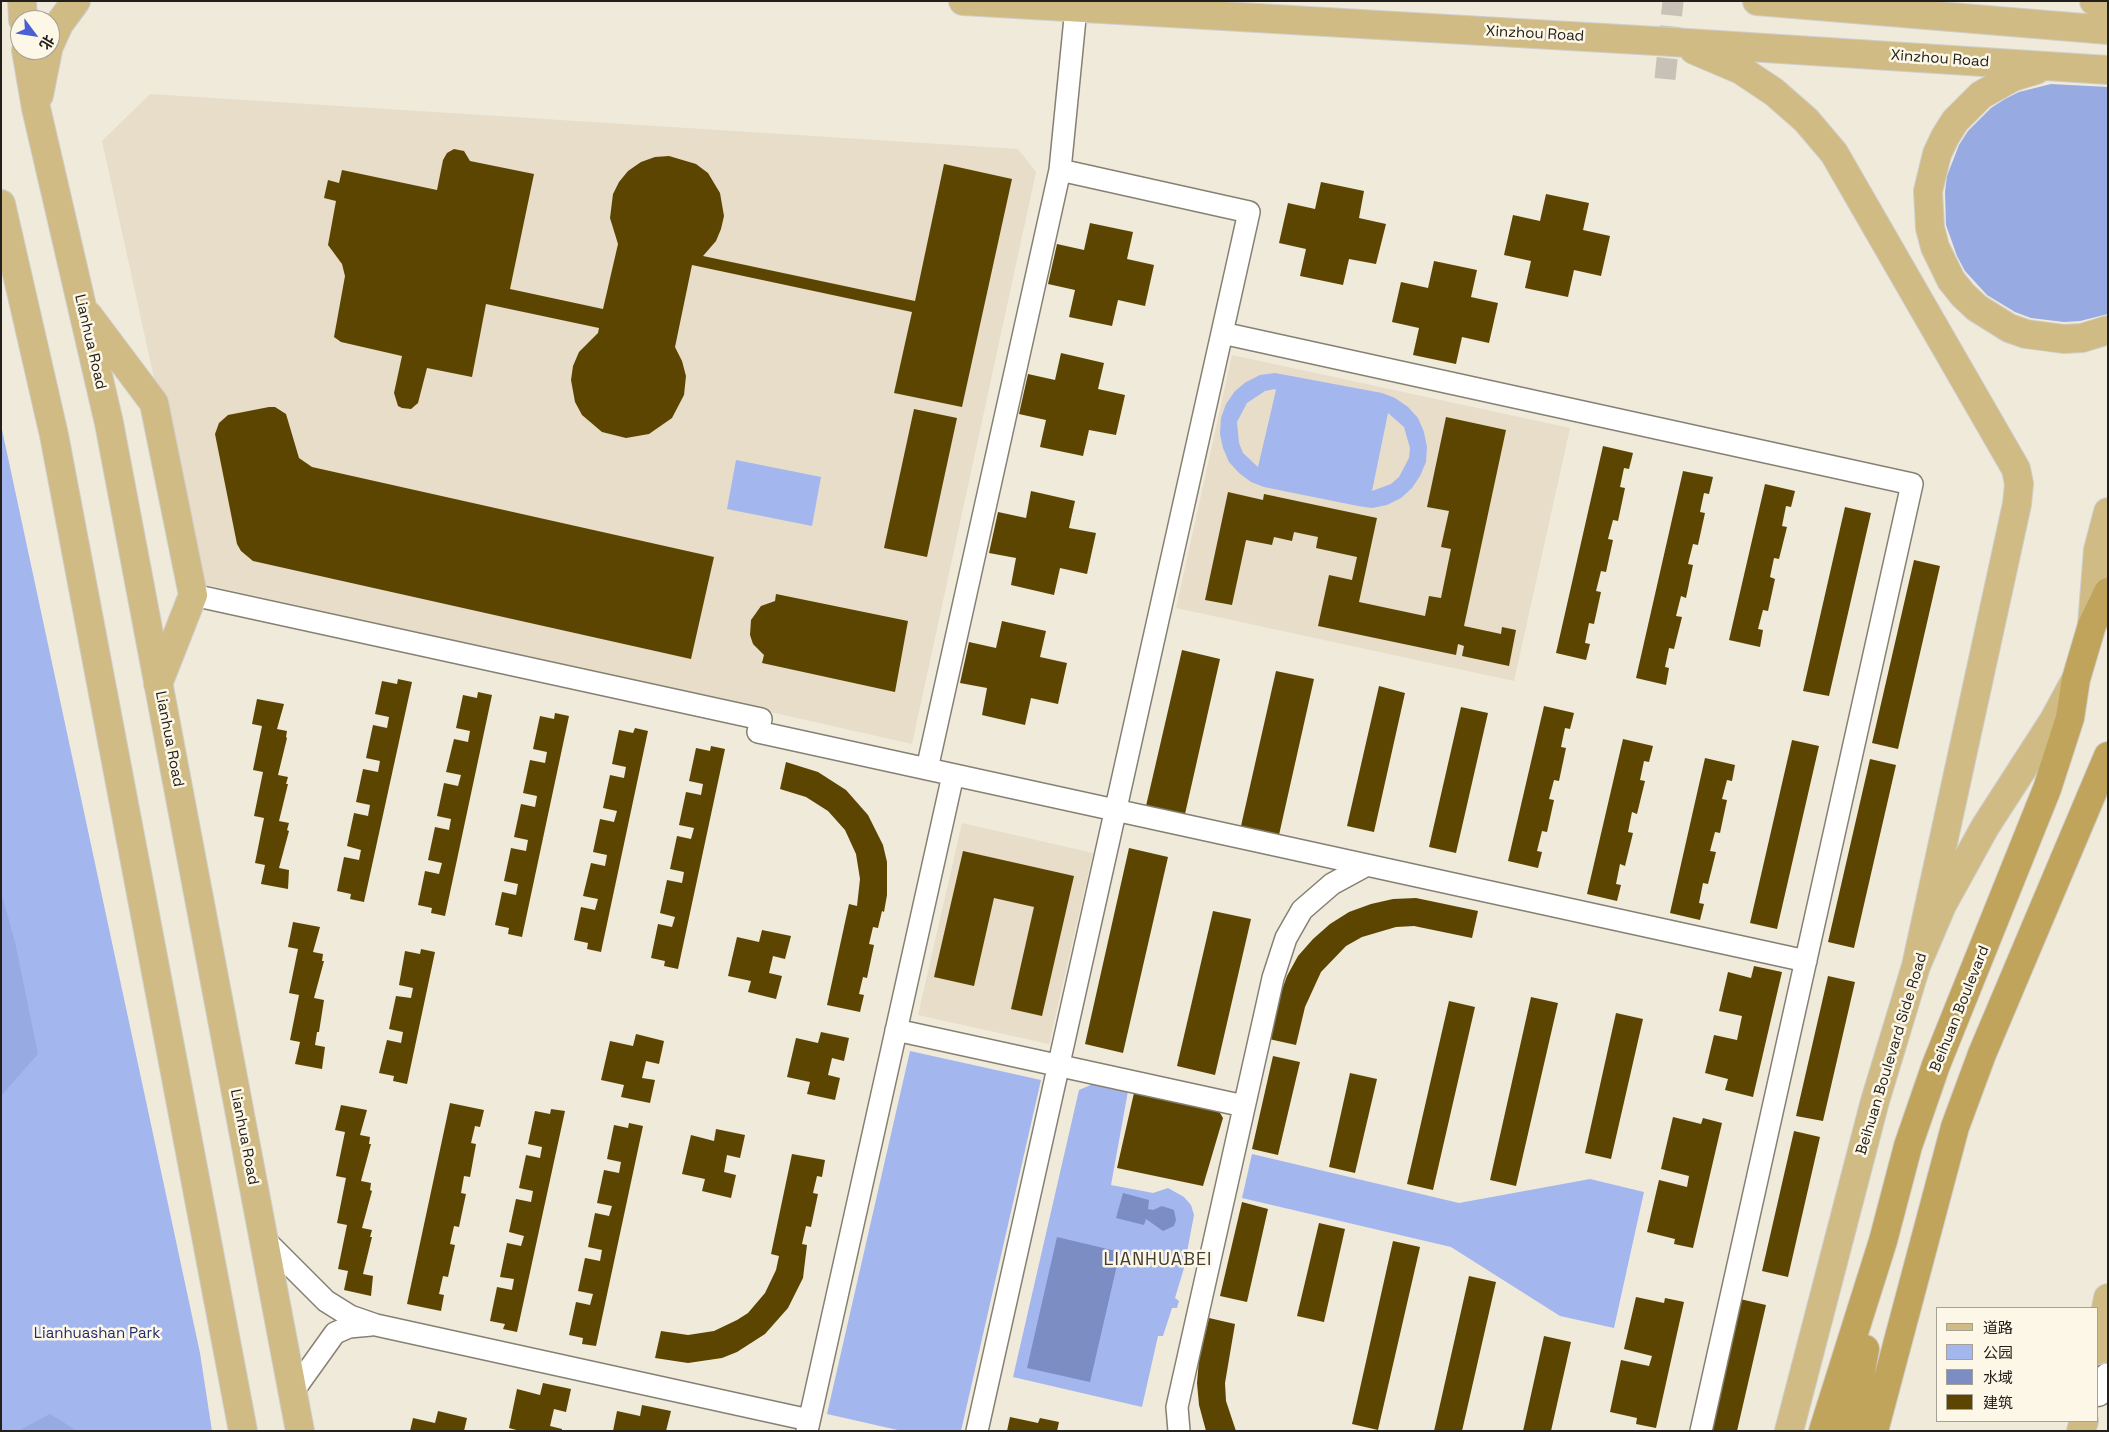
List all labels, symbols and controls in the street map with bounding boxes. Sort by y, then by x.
north arrow [10,10,60,60]
street label: Xinzhou Road [1485,22,1585,46]
text: 北 [36,32,58,53]
street label: Xinzhou Road [1890,47,1990,71]
street label: Lianhua Road [70,293,110,391]
street label: Lianhua Road [151,690,187,788]
street label: Beihuan Boulevard [1926,943,1994,1075]
street label: Beihuan Boulevard Side Road [1853,951,1931,1157]
street label: Lianhua Road [226,1088,262,1186]
district label: LIANHUABEI [1102,1249,1214,1271]
legend [1936,1307,2099,1422]
text: 道路 [1983,1318,2013,1337]
park label: Lianhuashan Park [34,1325,160,1343]
text: 公园 [1983,1343,2013,1362]
text: 水域 [1983,1368,2013,1387]
text: 建筑 [1983,1393,2013,1412]

